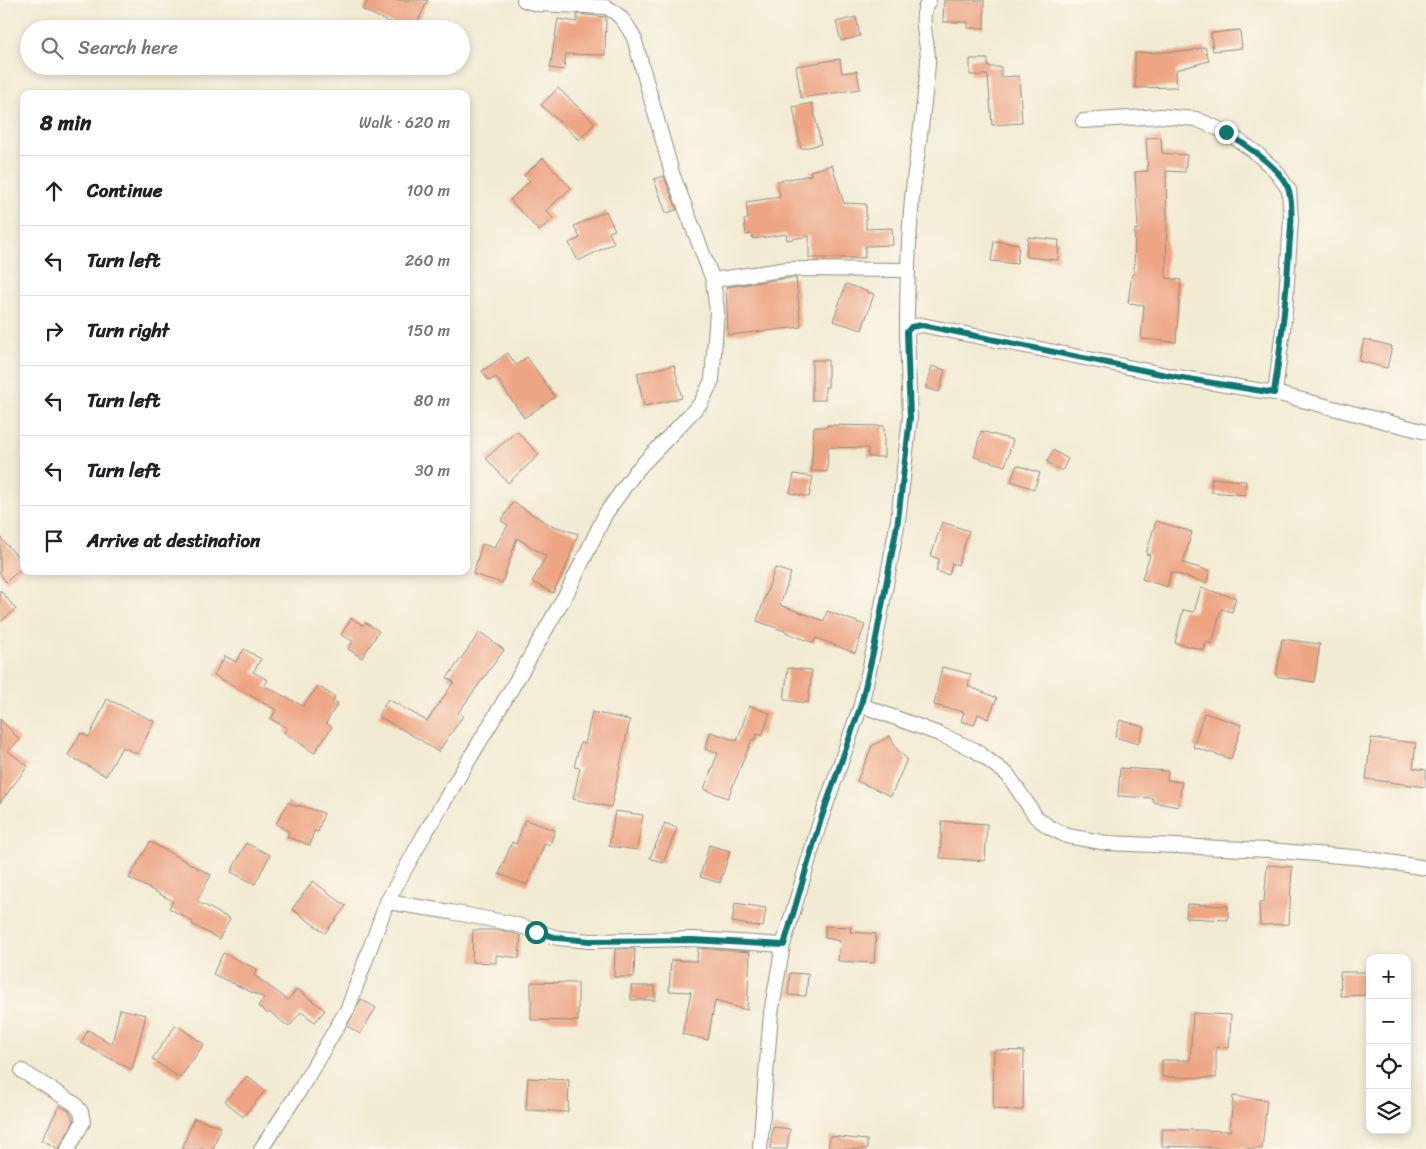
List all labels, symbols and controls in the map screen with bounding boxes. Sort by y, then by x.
search box [20,20,470,75]
text: Search here [78,31,178,64]
icon: search [38,34,66,62]
text: 8 min [40,104,91,142]
text: Walk · 620 m [359,108,450,137]
route end [1215,121,1238,144]
text: Continue [87,174,163,207]
text: 100 m [406,176,450,205]
icon: ahead [40,177,68,205]
text: Turn left [87,244,160,277]
text: 260 m [405,246,450,275]
icon: left [40,247,68,275]
text: Turn right [87,314,169,347]
text: 150 m [407,316,450,345]
icon: right [40,317,68,345]
text: Turn left [87,384,160,417]
text: 80 m [414,386,450,415]
icon: left [40,387,68,415]
text: Turn left [87,454,160,487]
text: 30 m [415,456,450,485]
icon: left [40,457,68,485]
text: Arrive at destination [87,524,260,557]
icon: arrive [40,527,68,555]
route start [525,921,548,944]
map controls [1366,954,1411,1134]
button: + [1366,954,1411,999]
button: − [1366,999,1411,1044]
button: locate [1366,1044,1411,1089]
button: layers [1366,1089,1411,1134]

